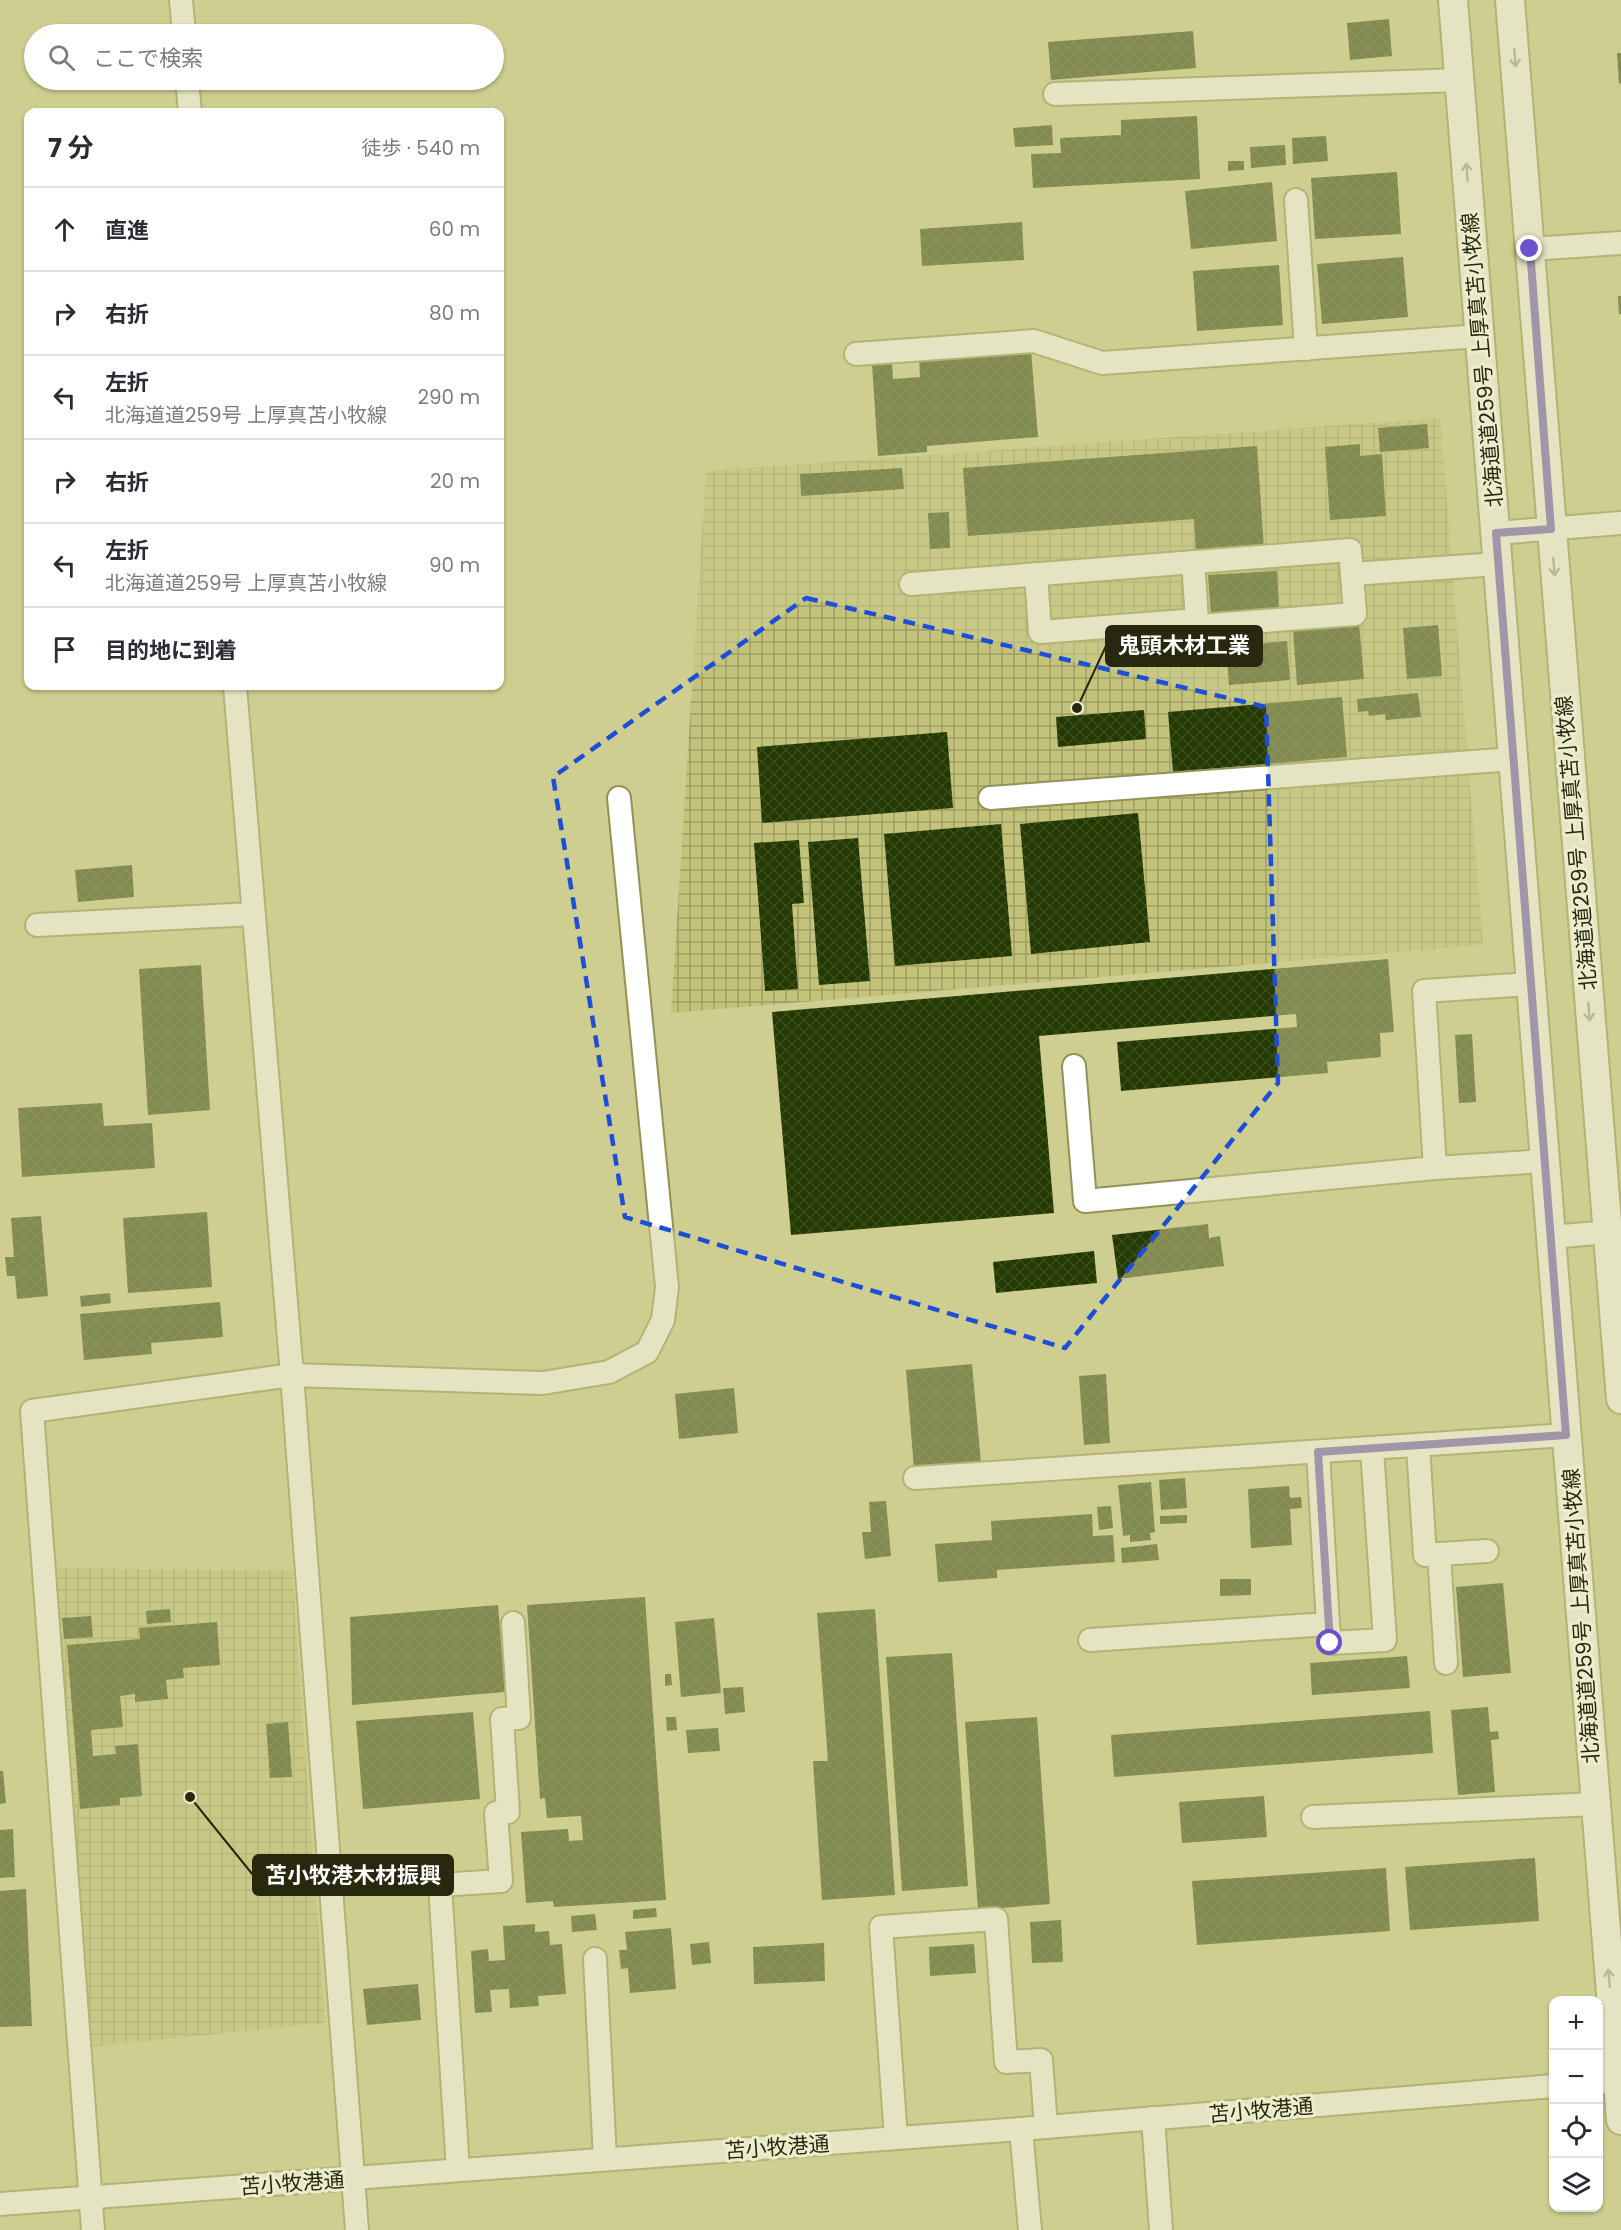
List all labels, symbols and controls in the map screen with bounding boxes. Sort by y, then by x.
search box [24,24,504,90]
icon: search [45,41,78,74]
text: ここで検索 [93,43,203,74]
one-way arrow [1509,48,1520,68]
text: 7 分 [48,130,93,166]
text: 徒歩 · 540 m [361,134,480,162]
one-way arrow [1461,162,1472,182]
street label: 北海道道259号 上厚真苫小牧線 [1455,211,1509,509]
icon: ahead [48,213,81,246]
text: 直進 [105,215,149,246]
text: 60 m [429,215,480,243]
route end [1516,235,1542,261]
icon: right [48,297,81,330]
text: 右折 [105,299,149,330]
text: 80 m [429,299,480,327]
text: 左折 [105,367,149,398]
icon: left [48,381,81,414]
text: 290 m [417,383,480,411]
text: 北海道道259号 上厚真苫小牧線 [105,401,387,429]
icon: right [48,465,81,498]
text: 右折 [105,467,149,498]
text: 20 m [430,467,480,495]
text: 左折 [105,535,149,566]
icon: left [48,549,81,582]
text: 90 m [429,551,480,579]
one-way arrow [1549,556,1560,576]
text: 北海道道259号 上厚真苫小牧線 [105,569,387,597]
callout: 鬼頭木材工業 [1106,626,1262,666]
text: 鬼頭木材工業 [1118,630,1250,661]
icon: arrive [48,633,81,666]
text: 目的地に到着 [105,635,237,666]
street label: 北海道道259号 上厚真苫小牧線 [1549,694,1603,992]
one-way arrow [1584,1002,1595,1022]
street label: 北海道道259号 上厚真苫小牧線 [1556,1467,1606,1765]
route start [1316,1629,1342,1655]
callout: 苫小牧港木材振興 [253,1855,453,1895]
text: 苫小牧港木材振興 [265,1860,441,1891]
one-way arrow [1604,1969,1615,1989]
map controls [1549,1996,1603,2212]
button: + [1549,1996,1603,2050]
button: − [1549,2050,1603,2104]
street label: 苫小牧港通 [1207,2091,1315,2129]
button: locate [1549,2104,1603,2158]
street label: 苫小牧港通 [724,2129,830,2165]
button: layers [1549,2158,1603,2212]
street label: 苫小牧港通 [239,2165,345,2201]

